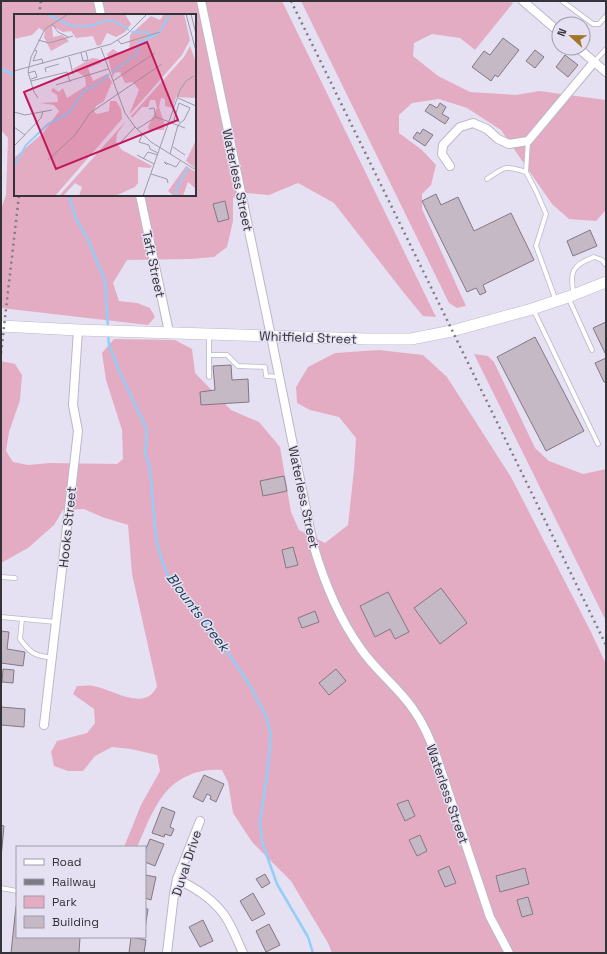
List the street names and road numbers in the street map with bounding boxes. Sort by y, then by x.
street label: Waterless Street [218,127,257,233]
street label: Taft Street [138,229,169,299]
street label: Whitfield Street [259,327,357,348]
street label: Waterless Street [284,444,323,550]
street label: Hooks Street [55,486,80,568]
street label: Waterless Street [423,742,473,846]
street label: Duval Drive [168,828,205,898]

